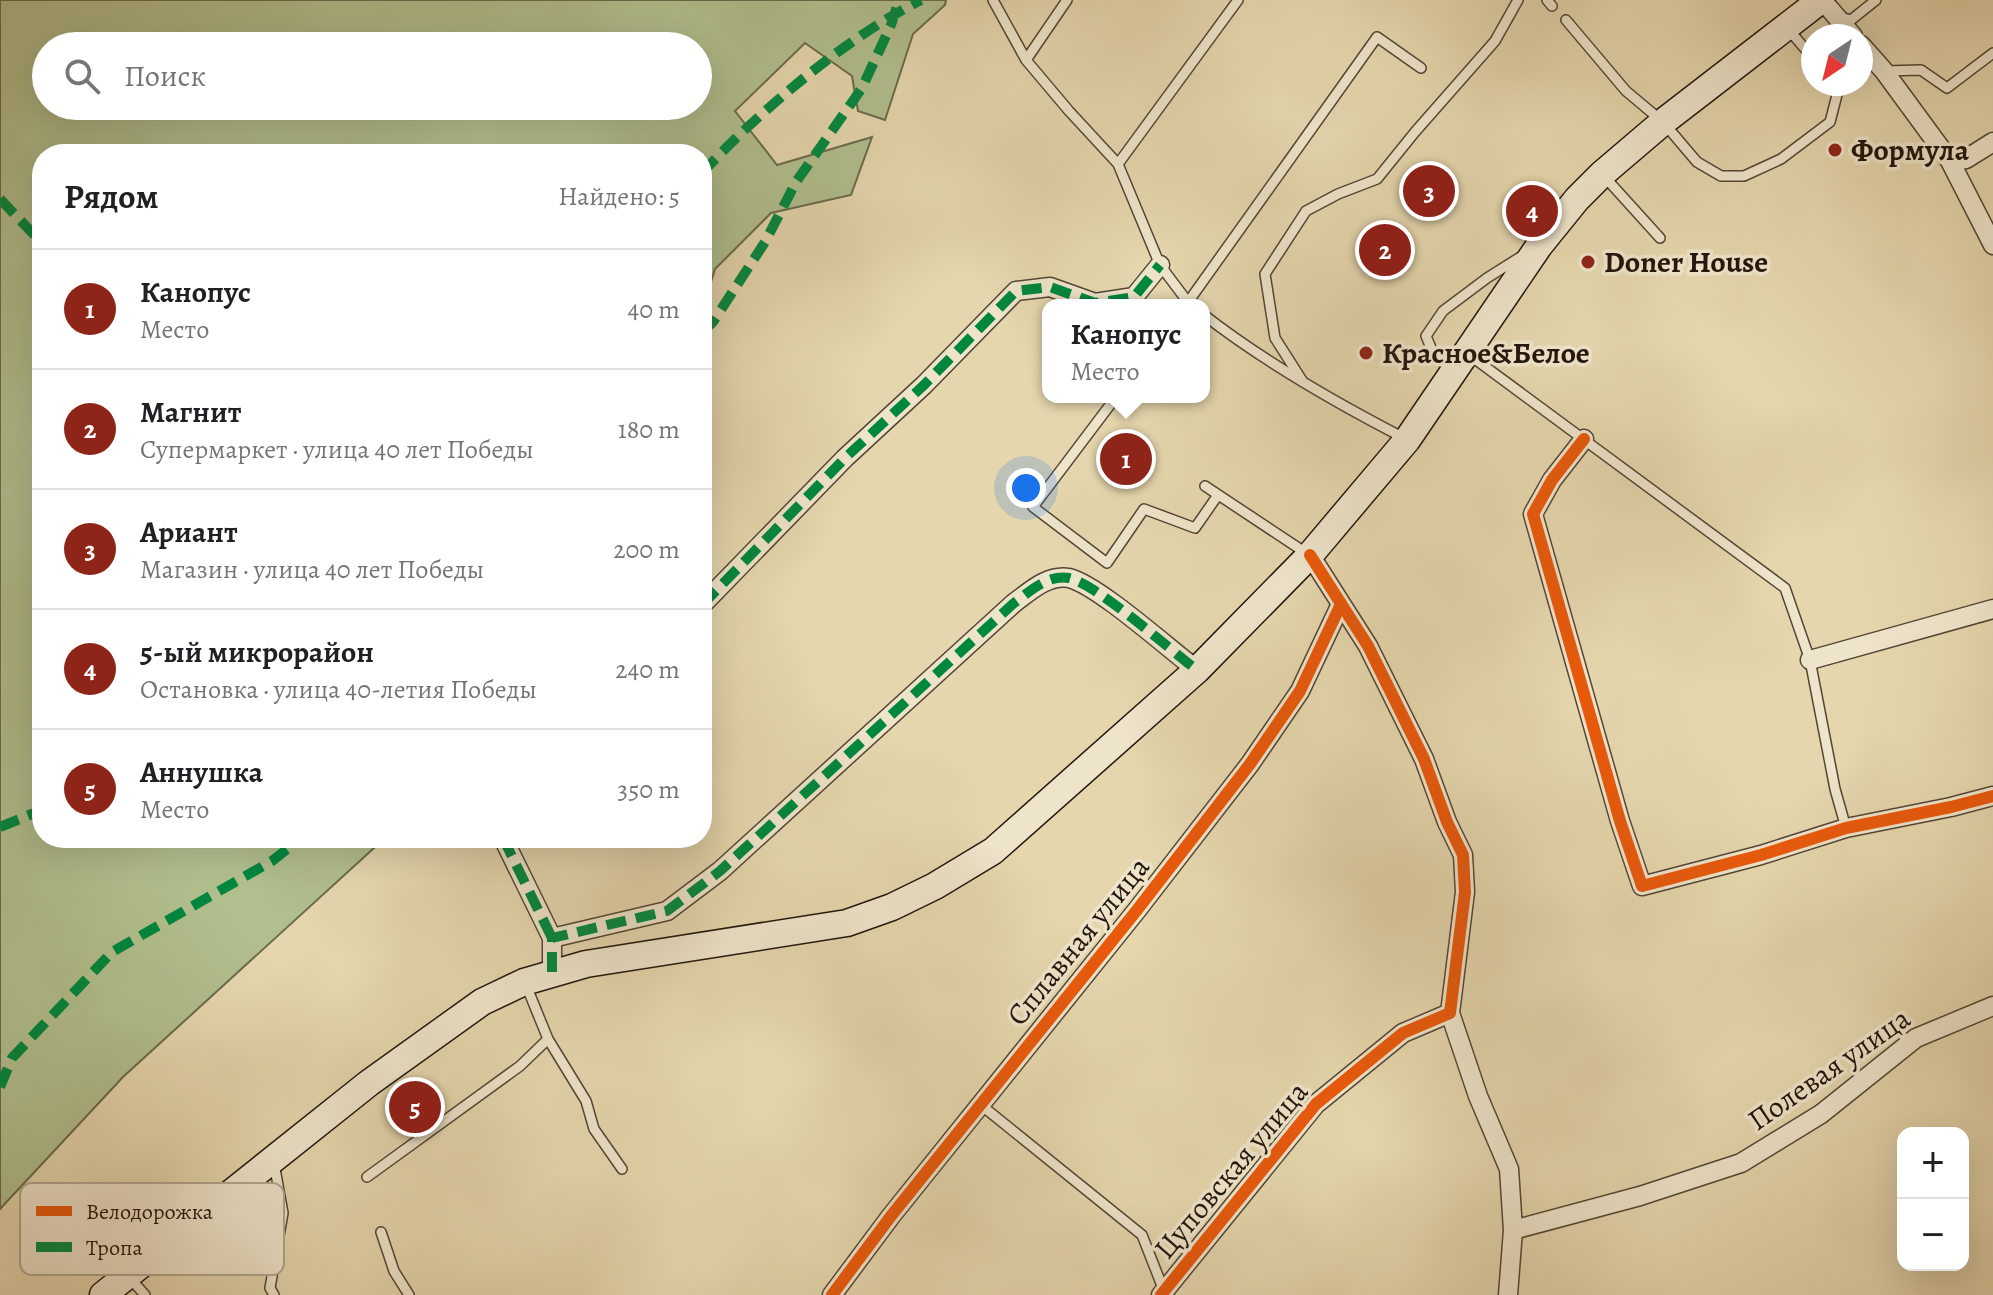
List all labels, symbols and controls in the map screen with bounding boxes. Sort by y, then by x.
north arrow [1801,24,1873,96]
search box [32,32,712,120]
icon: search [60,54,104,98]
text: Поиск [124,56,206,96]
place label: Формула [1851,130,1970,170]
marker: Формула [1826,141,1844,159]
pin: 3 [1403,161,1455,221]
text: Рядом [64,173,158,220]
text: Найдено: 5 [558,179,680,214]
pin: 4 [1506,181,1558,241]
pin: 2 [1359,220,1411,280]
place label: Doner House [1604,242,1768,282]
marker: Doner House [1579,253,1597,271]
text: Канопус [140,272,251,312]
text: 1 [85,292,95,327]
text: 40 m [628,292,680,327]
popup [1042,299,1210,403]
text: Место [140,312,209,347]
text: Канопус [1070,314,1182,354]
place label: Красное&Белое [1382,333,1590,373]
marker: Красное&Белое [1357,344,1375,362]
text: Место [1070,354,1140,389]
text: Магнит [140,392,241,432]
text: 2 [84,412,96,447]
text: 180 m [618,412,680,447]
pin: 1 [1100,429,1152,489]
text: Супермаркет · улица 40 лет Победы [140,432,533,467]
your location [1006,468,1046,508]
text: Ариант [140,512,238,552]
text: 3 [84,532,96,567]
text: 200 m [613,532,680,567]
text: Магазин · улица 40 лет Победы [140,552,484,587]
text: 5-ый микрорайон [140,632,374,672]
text: 4 [84,652,96,687]
text: 240 m [615,652,680,687]
text: Остановка · улица 40-летия Победы [140,672,537,707]
text: Аннушка [140,752,263,792]
text: 5 [84,772,96,807]
text: 350 m [617,772,680,807]
text: Место [140,792,209,827]
street label: Сплавная улица [997,848,1159,1034]
street label: Полевая улица [1740,998,1918,1140]
street label: Цуповская улица [1145,1073,1317,1267]
pin: 5 [389,1077,441,1137]
map controls [1897,1127,1969,1271]
button: + [1897,1127,1969,1199]
legend [20,1183,284,1275]
text: Велодорожка [86,1197,214,1227]
button: − [1897,1199,1969,1271]
text: Тропа [86,1233,144,1263]

